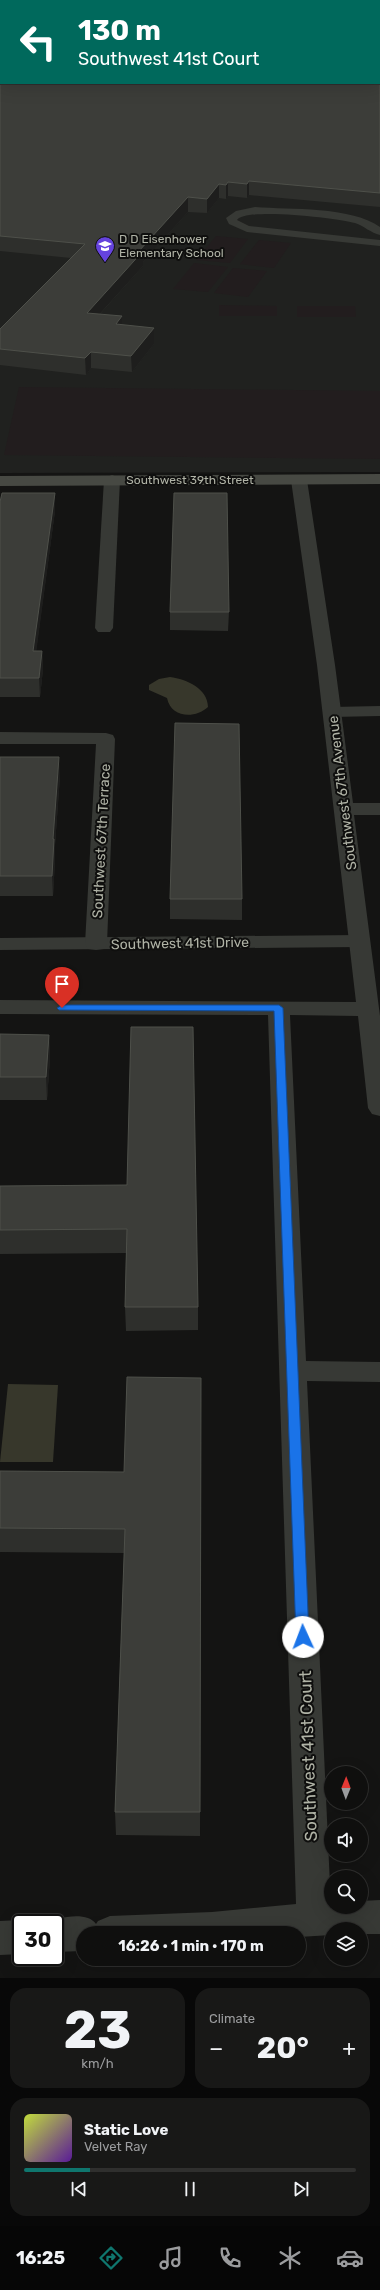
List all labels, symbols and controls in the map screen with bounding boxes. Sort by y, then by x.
text: 130 m [78,14,161,47]
icon: left [12,16,64,68]
text: Southwest 41st Court [78,48,259,70]
place label: D D Eisenhower Elementary School [119,232,224,260]
school or university icon: D D Eisenhower Elementary School [94,235,116,263]
street label: Southwest 39th Street [126,473,254,487]
street label: Southwest 67th Avenue [325,715,360,871]
street label: Southwest 67th Terrace [89,763,114,919]
street label: Southwest 41st Drive [111,934,249,953]
pin [45,967,79,1008]
icon: arrive [51,973,73,995]
position arrow [282,1616,324,1658]
street label: Southwest 41st Court [295,1670,321,1842]
north arrow [324,1766,368,1810]
map controls [324,1766,368,1966]
button: sound [324,1818,368,1862]
button: search [324,1870,368,1914]
speed limit sign: 30 [12,1914,64,1966]
button: layers [324,1922,368,1966]
text: 16:26 · 1 min · 170 m [118,1937,264,1955]
text: 23 [63,1999,132,2061]
text: Climate [209,2011,255,2026]
text: 20° [257,2030,309,2066]
text: − [209,2035,223,2062]
text: + [342,2035,356,2062]
text: km/h [81,2056,114,2071]
text: Static Love [84,2121,168,2139]
text: Velvet Ray [84,2139,147,2154]
icon: previous [68,2178,90,2200]
icon: pause [179,2178,201,2200]
icon: next [290,2178,312,2200]
icon: directions [97,2244,125,2272]
icon: music [157,2244,185,2272]
icon: phone [216,2244,244,2272]
icon: climate [276,2244,304,2272]
icon: car [336,2244,364,2272]
text: 16:25 [16,2247,65,2269]

